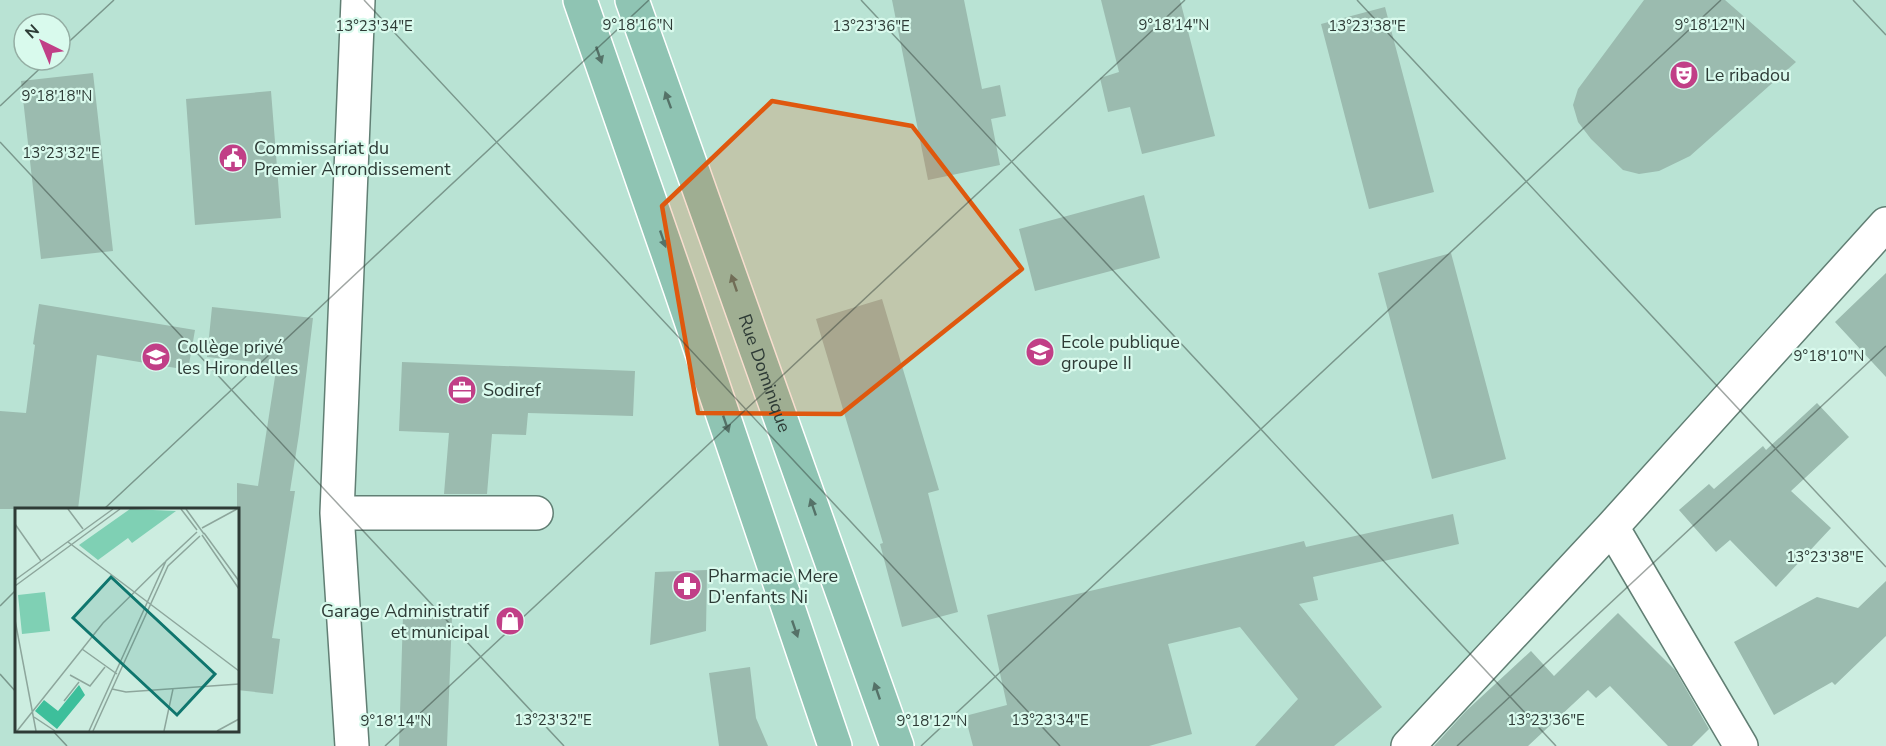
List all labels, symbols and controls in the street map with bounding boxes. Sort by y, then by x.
north arrow [12,12,72,72]
text: 9°18'16"N [603,15,673,35]
text: 9°18'14"N [1139,15,1209,35]
text: 9°18'12"N [1675,15,1745,35]
text: 13°23'34"E [335,16,413,36]
text: 13°23'36"E [832,16,910,36]
text: 13°23'38"E [1328,16,1406,36]
text: N [21,20,44,44]
one-way arrow [595,46,605,64]
theatre icon: Le ribadou [1668,59,1700,91]
place label: Le ribadou [1705,63,1790,87]
text: 9°18'18"N [22,86,92,106]
one-way arrow [663,91,673,109]
place label: Commissariat du Premier Arrondissement [254,136,451,181]
public building icon: Commissariat du Premier Arrondissement [217,142,249,174]
text: 13°23'32"E [22,143,100,163]
one-way arrow [659,230,669,248]
one-way arrow [728,274,738,292]
street label: Rue Dominique [732,311,797,436]
place label: Ecole publique groupe II [1061,330,1180,375]
place label: Collège privé les Hirondelles [177,335,298,380]
school or university icon: Ecole publique groupe II [1024,336,1056,368]
school or university icon: Collège privé les Hirondelles [140,341,172,373]
text: 9°18'10"N [1794,346,1864,366]
office icon: Sodiref [446,374,478,406]
place label: Sodiref [483,378,542,402]
one-way arrow [722,415,731,433]
one-way arrow [807,498,817,516]
inset map [15,508,238,731]
text: 13°23'38"E [1786,547,1864,567]
place label: Pharmacie Mere D'enfants Ni [708,564,838,609]
pharmacy icon: Pharmacie Mere D'enfants Ni [671,570,703,602]
place label: Garage Administratif et municipal [321,599,490,644]
shop icon: Garage Administratif et municipal [494,605,526,637]
one-way arrow [791,620,801,638]
one-way arrow [872,682,882,700]
text: 13°23'32"E [514,710,592,730]
text: 13°23'34"E [1011,710,1089,730]
text: 13°23'36"E [1507,710,1585,730]
text: 9°18'14"N [361,711,431,731]
text: 9°18'12"N [897,711,967,731]

